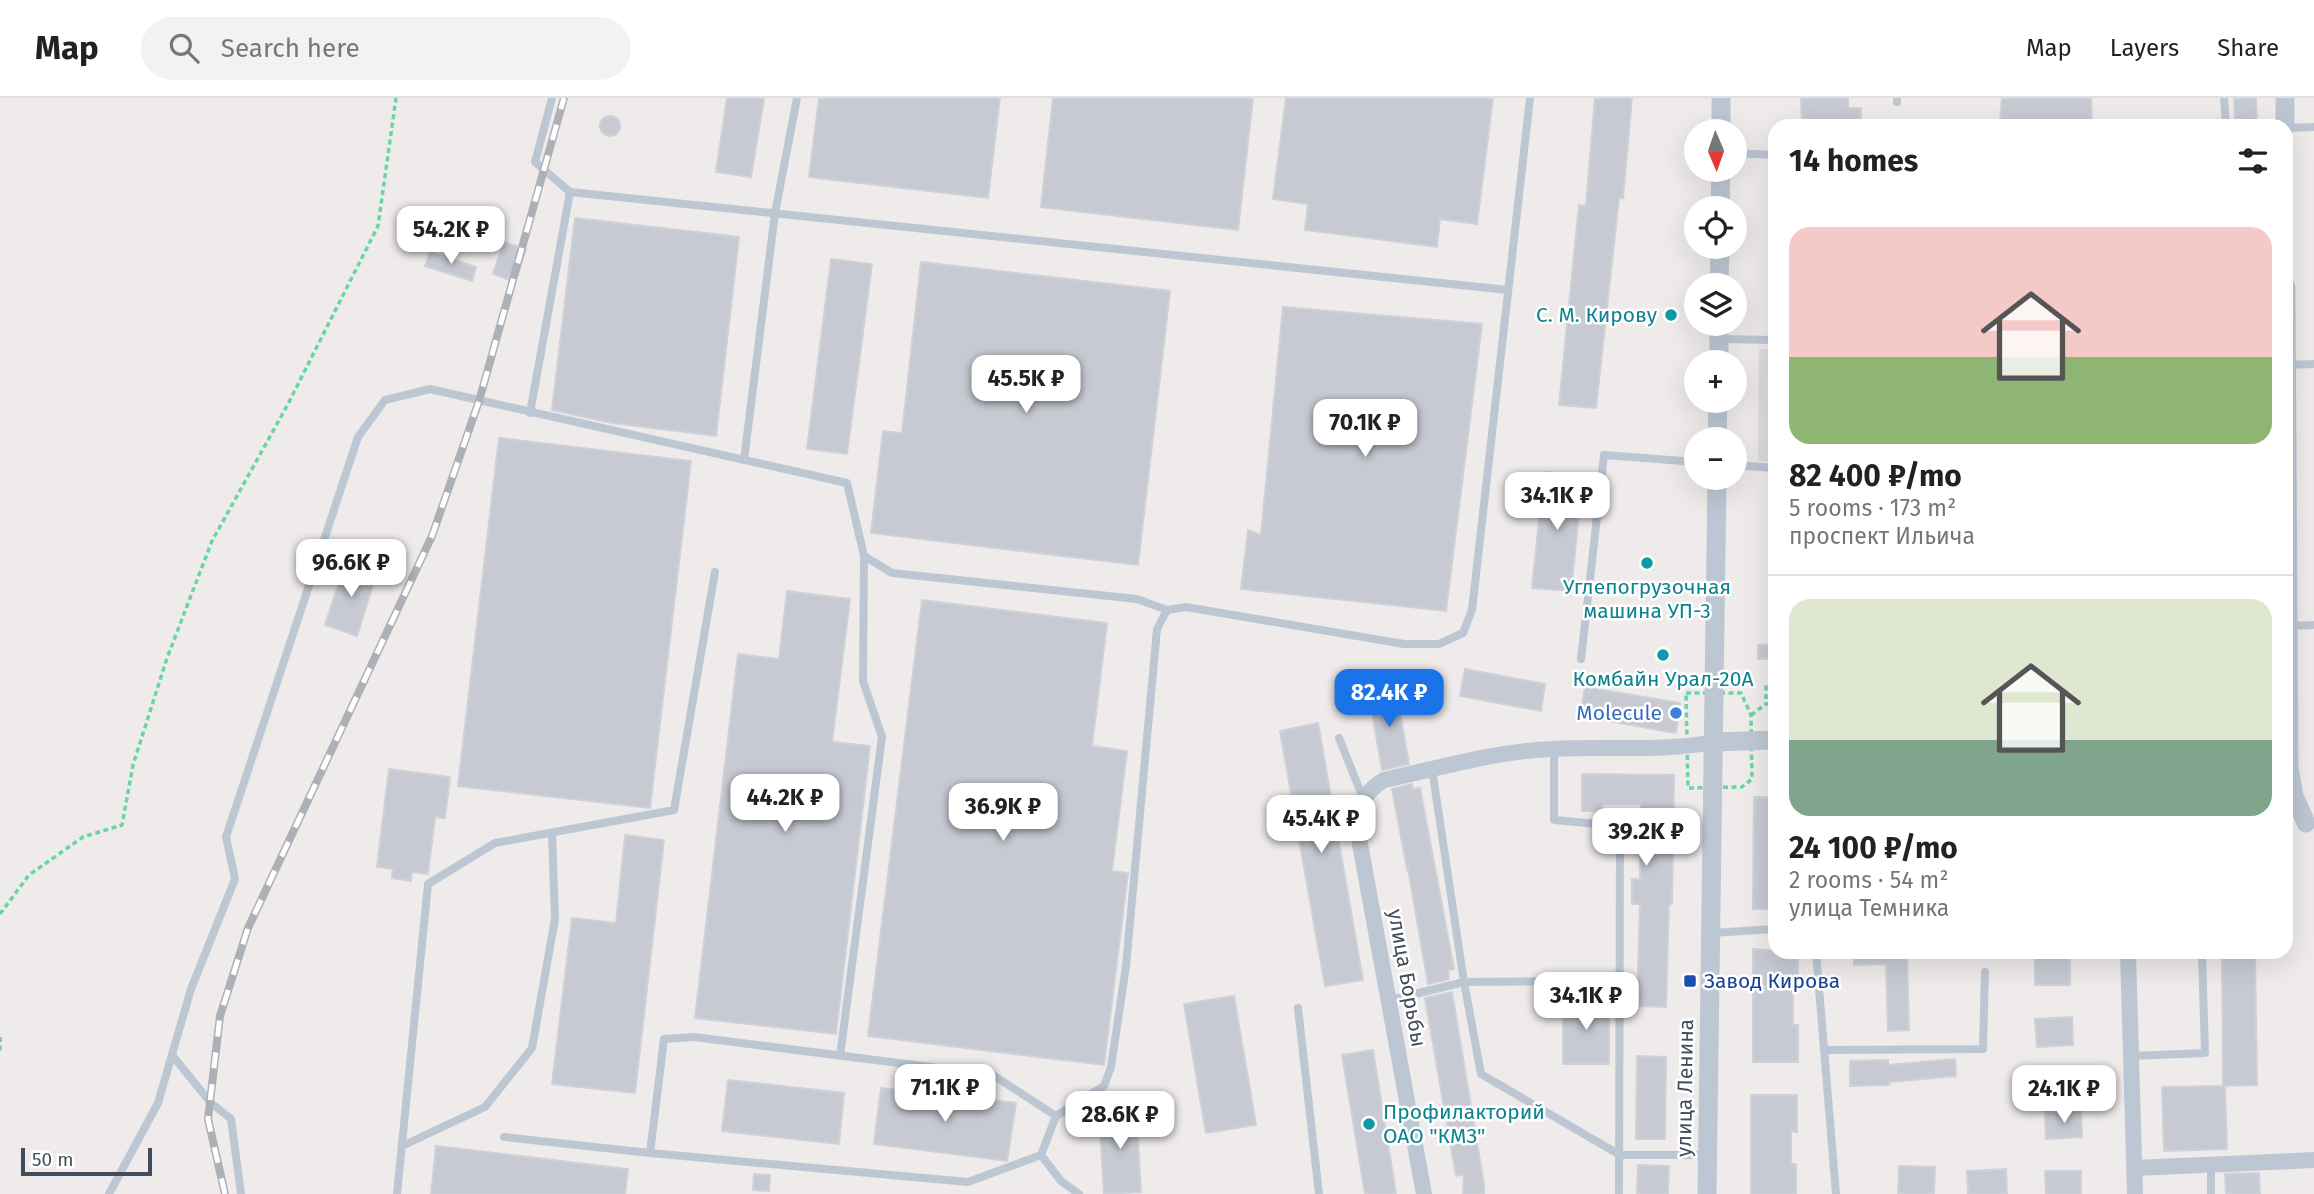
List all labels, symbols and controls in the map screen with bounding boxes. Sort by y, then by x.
search box [141,17,631,80]
text: Map [35,28,99,68]
icon: search [165,29,203,67]
text: Search here [221,33,360,64]
text: Map [2026,34,2072,62]
text: Layers [2110,34,2179,62]
text: Share [2217,34,2279,62]
north arrow [1684,119,1746,182]
map controls [1684,119,1747,490]
icon: filters [2234,142,2272,180]
text: 14 homes [1789,143,1918,179]
button: locate [1684,196,1747,259]
pin: 54.2K ₽ [386,206,516,266]
text: 54.2K ₽ [413,215,489,243]
button: layers [1684,273,1747,336]
icon: home [1968,273,2094,399]
place label: С. М. Кирову [1536,302,1658,328]
marker: С. М. Кирову [1663,307,1679,323]
button: + [1684,350,1747,413]
pin: 45.5K ₽ [961,356,1091,415]
text: 45.5K ₽ [988,364,1064,392]
pin: 70.1K ₽ [1300,400,1430,459]
text: 70.1K ₽ [1329,408,1401,436]
button: − [1684,427,1747,490]
text: 82 400 ₽/mo [1789,458,1962,494]
pin: 34.1K ₽ [1492,472,1622,532]
text: 34.1K ₽ [1521,481,1593,509]
text: 5 rooms · 173 m² [1789,494,1956,522]
text: проспект Ильича [1789,522,1975,550]
pin: 96.6K ₽ [286,540,416,599]
text: 96.6K ₽ [312,548,390,576]
marker: Углепогрузочная машина УП-3 [1639,555,1655,571]
place label: Углепогрузочная машина УП-3 [1563,574,1731,624]
icon: home [1968,645,2094,771]
marker: Комбайн Урал-20А [1655,647,1671,663]
place label: Комбайн Урал-20А [1573,666,1753,692]
pin: 82.4K ₽ [1324,670,1454,729]
text: 82.4K ₽ [1351,678,1427,706]
place label: Molecule [1576,700,1662,726]
marker: Molecule [1668,705,1684,721]
pin: 44.2K ₽ [720,774,850,834]
text: 44.2K ₽ [746,783,824,811]
pin: 36.9K ₽ [938,784,1068,843]
text: 36.9K ₽ [965,792,1041,820]
pin: 45.4K ₽ [1256,796,1386,855]
text: 45.4K ₽ [1283,804,1359,832]
pin: 39.2K ₽ [1581,808,1711,868]
text: 39.2K ₽ [1608,817,1684,845]
text: 24 100 ₽/mo [1789,830,1958,866]
text: 2 rooms · 54 m² [1789,866,1948,894]
text: улица Темника [1789,894,1949,922]
street label: улица Борьбы [1382,907,1432,1049]
place label: Завод Кирова [1704,968,1840,994]
pin: 34.1K ₽ [1521,972,1651,1032]
marker: Завод Кирова [1682,973,1698,989]
text: 34.1K ₽ [1550,981,1622,1009]
street label: улица Ленина [1671,1019,1699,1157]
pin: 71.1K ₽ [880,1065,1010,1124]
pin: 24.1K ₽ [1999,1066,2129,1125]
text: 71.1K ₽ [911,1073,979,1101]
text: 24.1K ₽ [2028,1074,2100,1102]
pin: 28.6K ₽ [1055,1091,1185,1151]
place label: Профилакторий ОАО "КМЗ" [1383,1099,1545,1149]
text: 28.6K ₽ [1081,1100,1159,1128]
marker: Профилакторий ОАО "КМЗ" [1361,1116,1377,1132]
scale bar [21,1145,152,1177]
text: 50 m [32,1148,73,1171]

